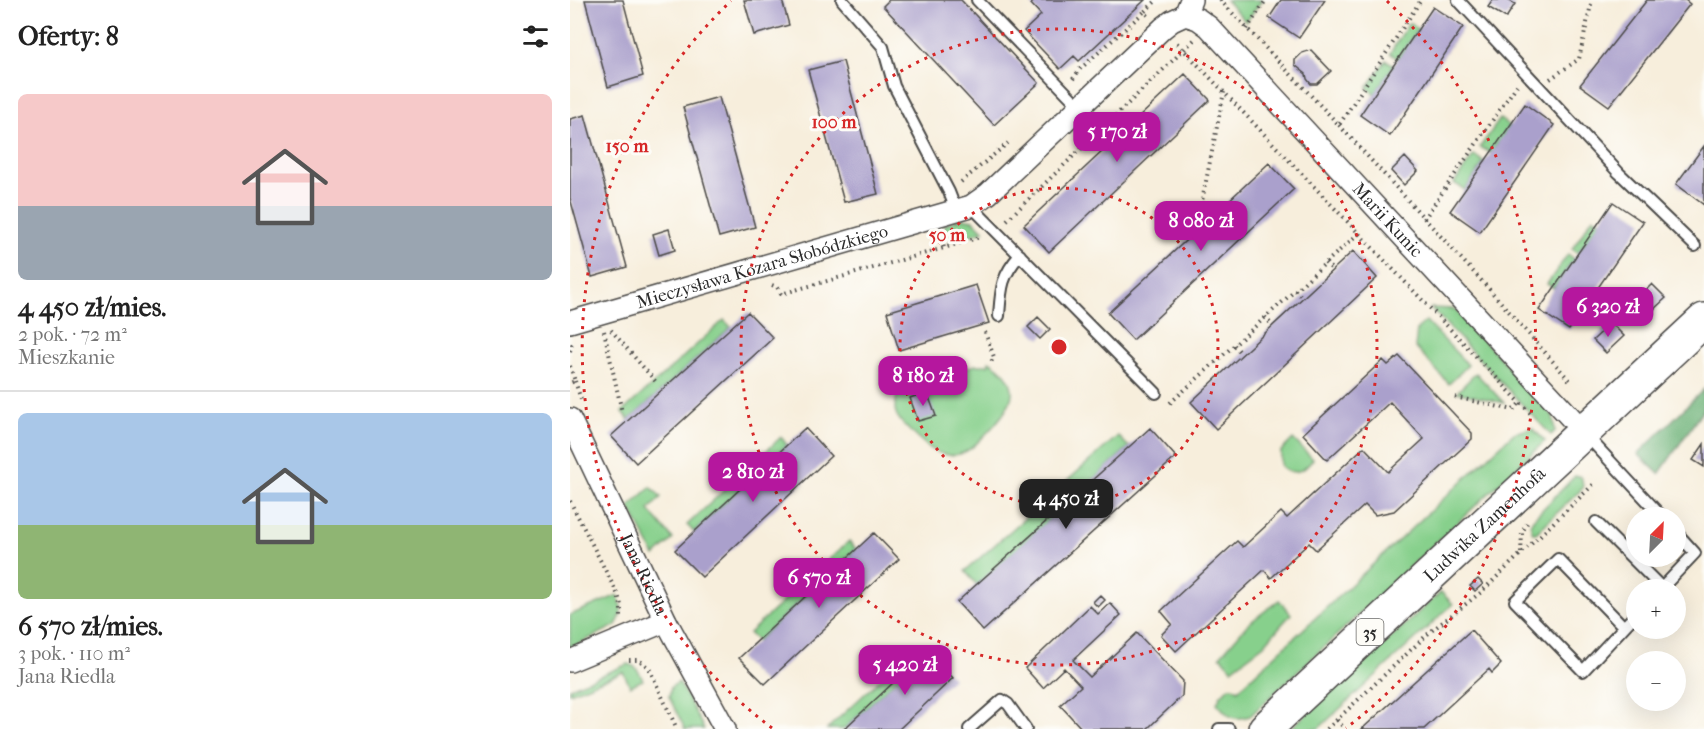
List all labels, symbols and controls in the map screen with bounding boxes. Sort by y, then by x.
icon: filters [519,20,552,53]
text: Oferty: 8 [18,21,119,52]
text: 100 m [811,112,858,133]
pin: 5 170 zł [1055,112,1179,163]
text: 5 170 zł [1087,120,1147,143]
icon: home [231,133,339,241]
text: 150 m [606,136,649,157]
street label: Marii Kunic [1348,179,1427,262]
pin: 8 080 zł [1139,201,1263,252]
text: 8 080 zł [1168,209,1234,232]
street label: Mieczysława Kozara Słobódzkiego [634,221,890,313]
text: 50 m [929,225,966,246]
pin: 6 320 zł [1546,287,1670,338]
text: 4 450 zł/mies. [18,292,166,323]
text: 6 320 zł [1576,295,1640,318]
text: 2 pok. · 72 m² [18,323,127,346]
centre of rings [1049,337,1069,357]
text: Mieszkanie [18,346,115,369]
pin: 8 180 zł [861,356,985,407]
text: 8 180 zł [892,364,954,387]
icon: home [231,452,339,560]
pin: 2 810 zł [691,452,815,503]
text: 2 810 zł [722,460,784,483]
street label: Ludwika Zamenhofa [1420,463,1551,587]
pin: 4 450 zł [1004,479,1128,530]
text: 4 450 zł [1033,487,1099,510]
north arrow [1626,507,1686,567]
map controls [1626,507,1686,711]
street label: Jana Riedla [614,529,672,619]
pin: 6 570 zł [757,558,881,609]
text: 6 570 zł [787,566,851,589]
button: + [1626,579,1686,639]
text: 6 570 zł/mies. [18,611,163,642]
road number: 35 [1356,619,1384,645]
text: 3 pok. · 110 m² [18,642,130,665]
pin: 5 420 zł [843,645,967,696]
button: − [1626,651,1686,711]
text: 5 420 zł [873,653,937,676]
text: Jana Riedla [18,665,115,688]

